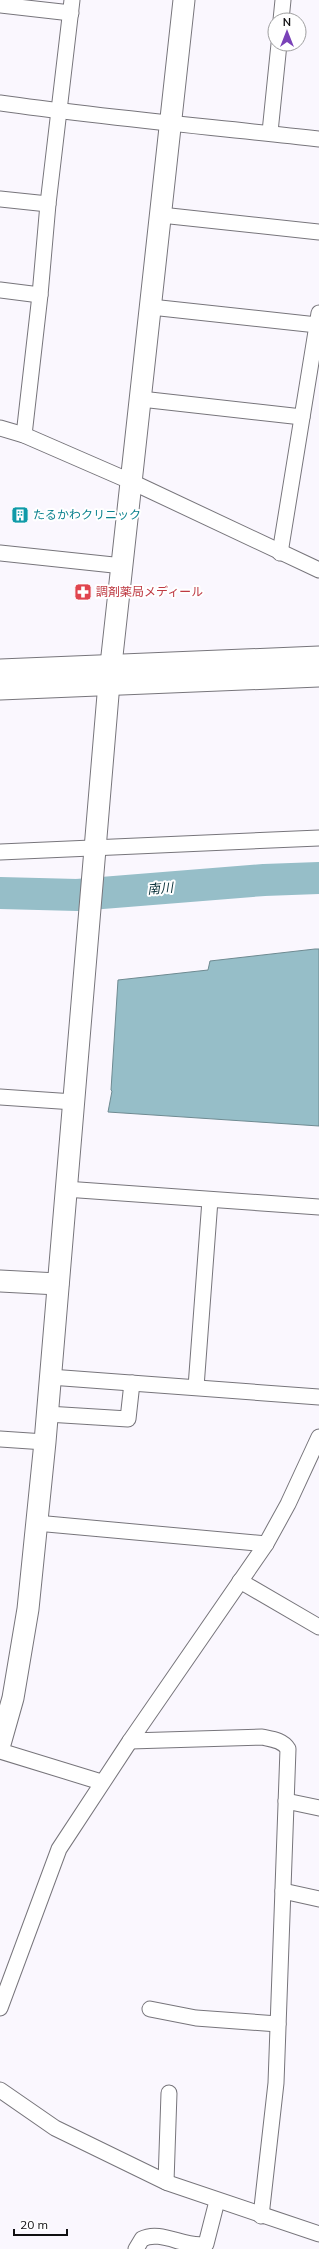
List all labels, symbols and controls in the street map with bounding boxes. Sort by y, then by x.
north arrow [267,12,307,52]
text: N [283,15,291,29]
building icon: たるかわクリニック [10,505,30,525]
place label: たるかわクリニック [33,507,141,522]
pharmacy icon: 調剤薬局メディール [73,582,93,602]
place label: 調剤薬局メディール [96,584,203,599]
water label: 南川 [146,879,176,897]
scale bar [14,2211,67,2237]
text: 20 m [20,2217,48,2232]

